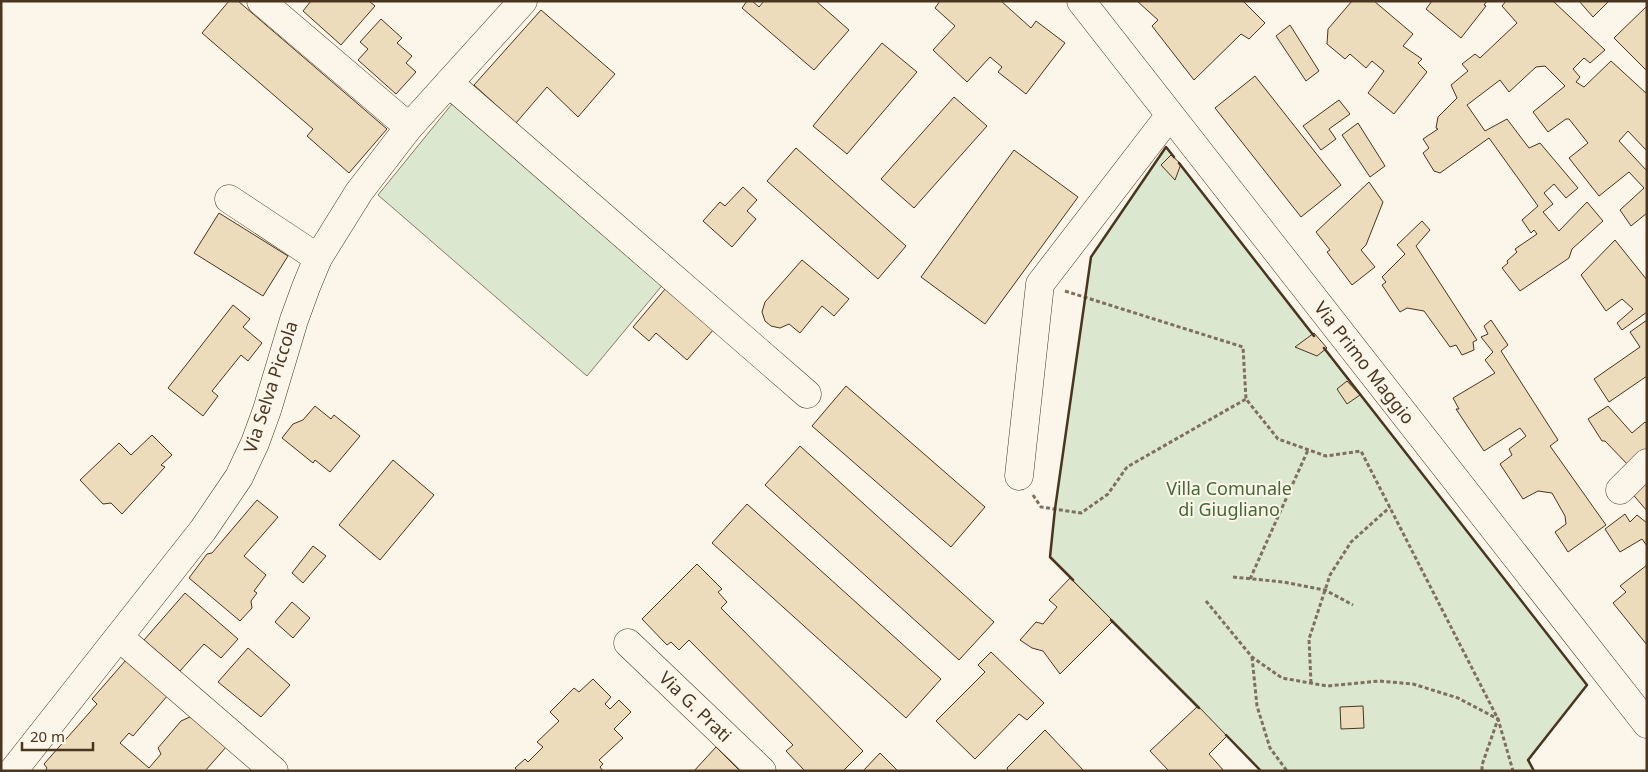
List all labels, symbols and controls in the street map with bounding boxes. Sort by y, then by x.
street label: Via Primo Maggio [1309,296,1420,429]
street label: Via Selva Piccola [237,318,303,456]
park label: Villa Comunale di Giugliano [1166,476,1292,521]
street label: Via G. Prati [654,666,737,747]
scale bar [22,720,94,752]
text: 20 m [30,726,65,746]

